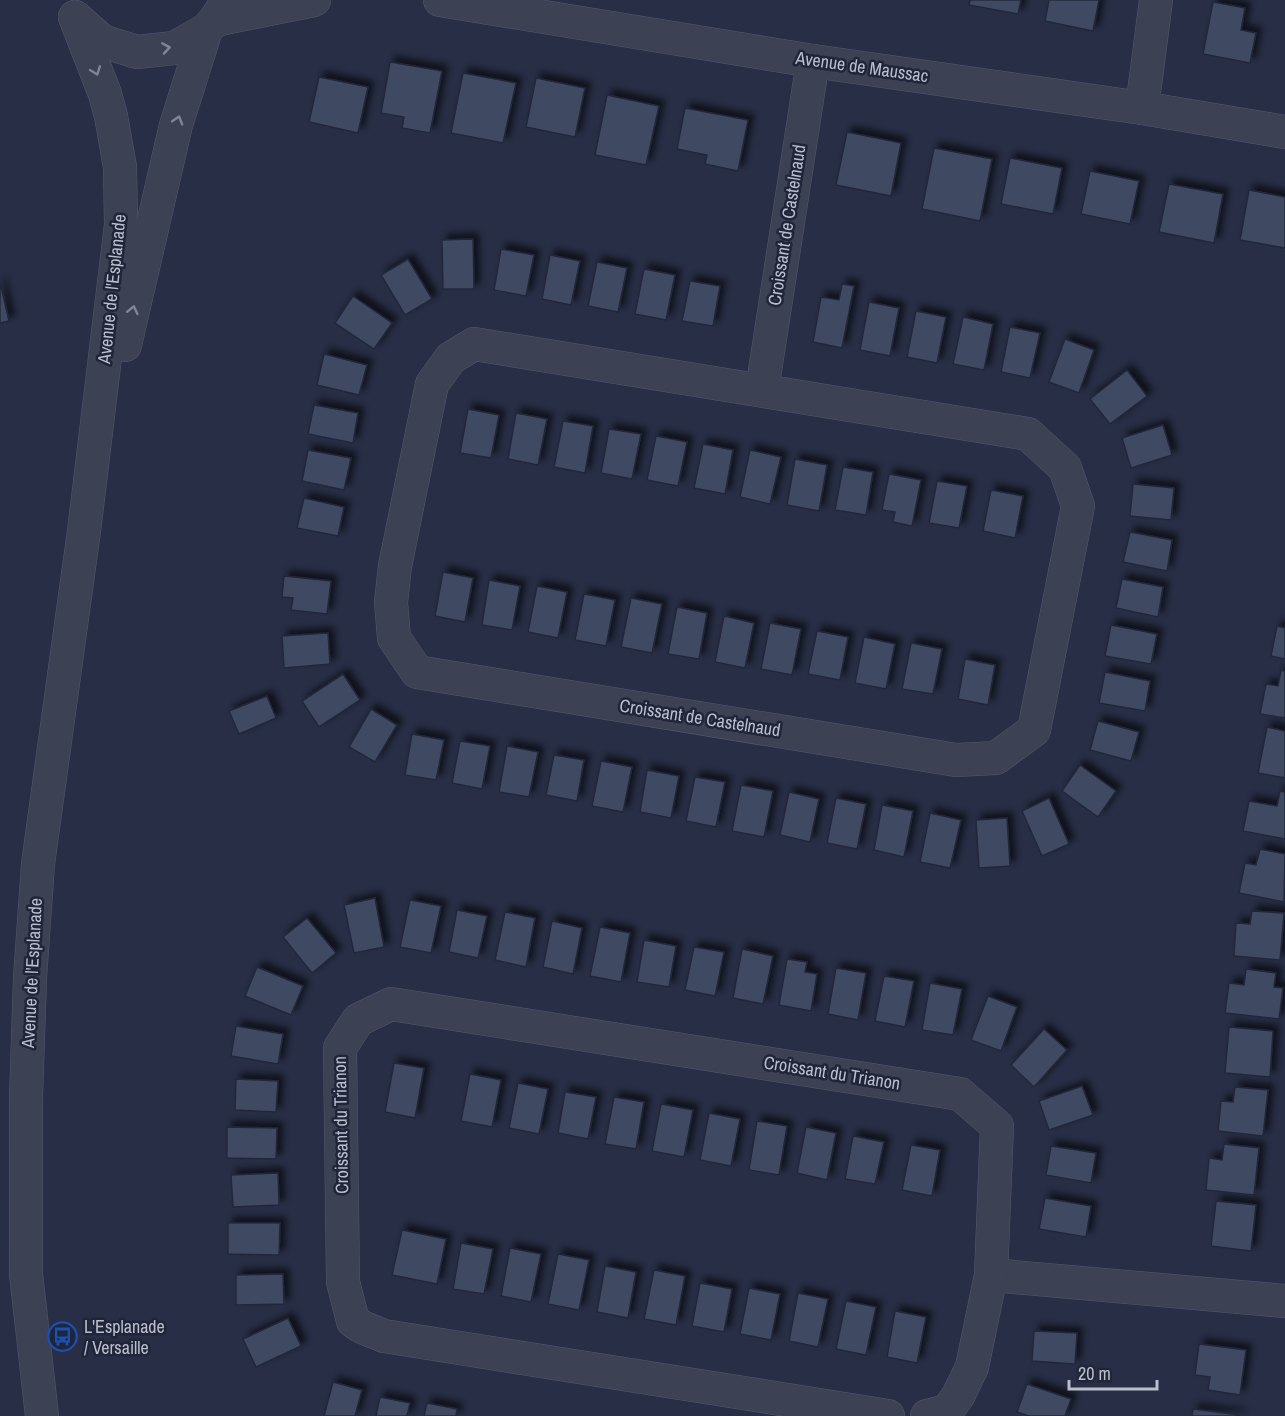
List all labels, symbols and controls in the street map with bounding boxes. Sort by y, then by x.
one-way arrow [161,43,171,55]
street label: Avenue de Maussac [793,45,930,88]
one-way arrow [89,65,101,76]
one-way arrow [171,115,183,126]
street label: Croissant de Castelnaud [761,143,812,307]
street label: Avenue de l'Esplanade [91,213,132,366]
one-way arrow [126,305,139,315]
street label: Croissant de Castelnaud [618,692,782,743]
street label: Avenue de l'Esplanade [15,897,48,1050]
street label: Croissant du Trianon [762,1049,902,1096]
street label: Croissant du Trianon [327,1056,354,1194]
place label: L'Esplanade / Versaille [84,1314,165,1360]
bus stop icon: L'Esplanade / Versaille [47,1321,79,1353]
scale bar [1069,1353,1158,1391]
text: 20 m [1078,1361,1111,1386]

